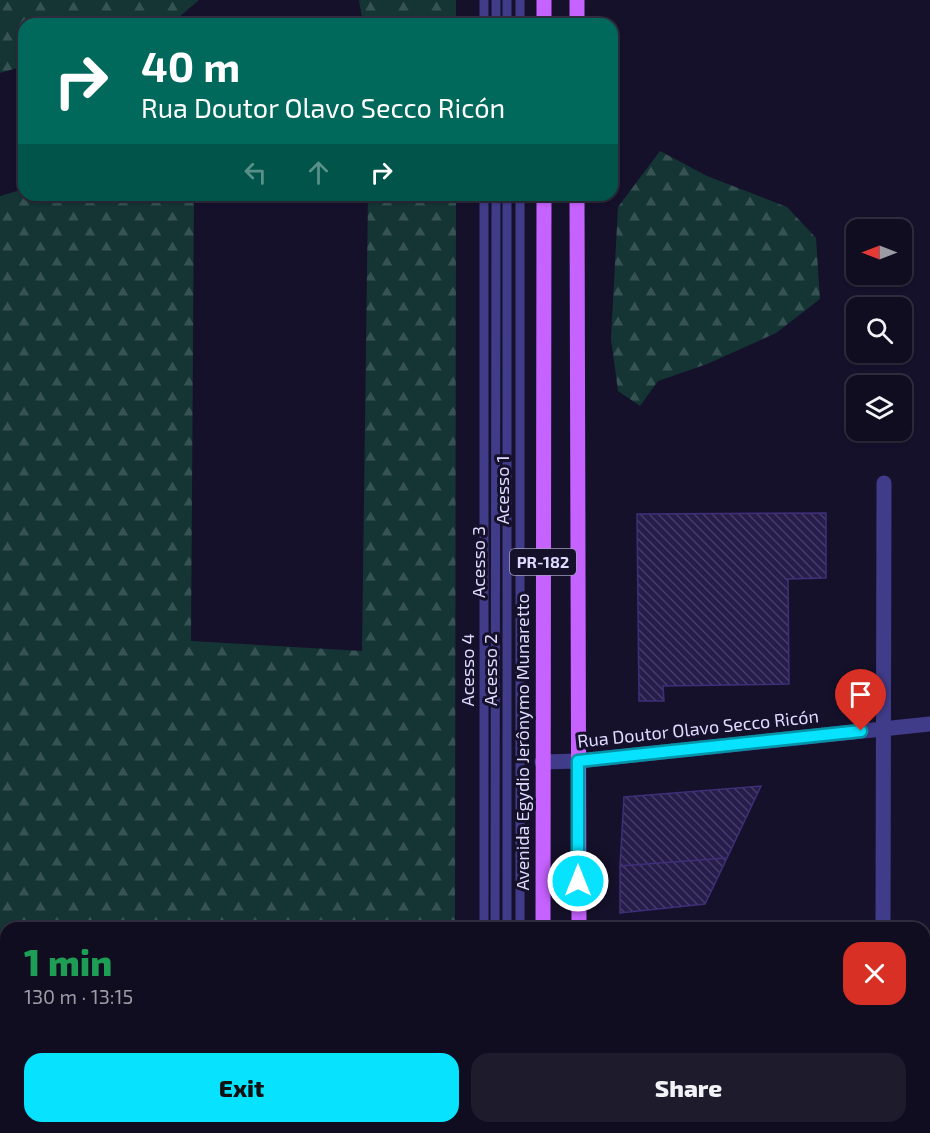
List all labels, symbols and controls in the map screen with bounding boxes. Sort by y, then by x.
text: 40 m [141,40,240,90]
icon: right [42,42,120,120]
text: Rua Doutor Olavo Secco Ricón [141,91,505,123]
icon: left [239,156,272,189]
icon: ahead [302,156,335,189]
icon: right [365,156,398,189]
north arrow [846,219,912,285]
map controls [846,219,912,441]
button: search [846,297,912,363]
button: layers [846,375,912,441]
street label: Acesso 1 [491,455,513,525]
street label: Acesso 3 [467,526,489,598]
road number: PR-182 [510,549,576,575]
street label: Avenida Egydio Jerônymo Munaretto [511,593,533,891]
street label: Acesso 4 [456,633,478,707]
street label: Acesso 2 [479,634,501,706]
pin [835,669,886,731]
icon: arrive [844,678,877,711]
street label: Rua Doutor Olavo Secco Ricón [576,704,820,752]
position arrow [546,849,610,913]
text: 1 min [24,940,112,983]
button: close [843,942,906,1005]
text: 130 m · 13:15 [24,984,133,1008]
button: Exit [24,1053,459,1122]
button: Share [471,1053,906,1122]

